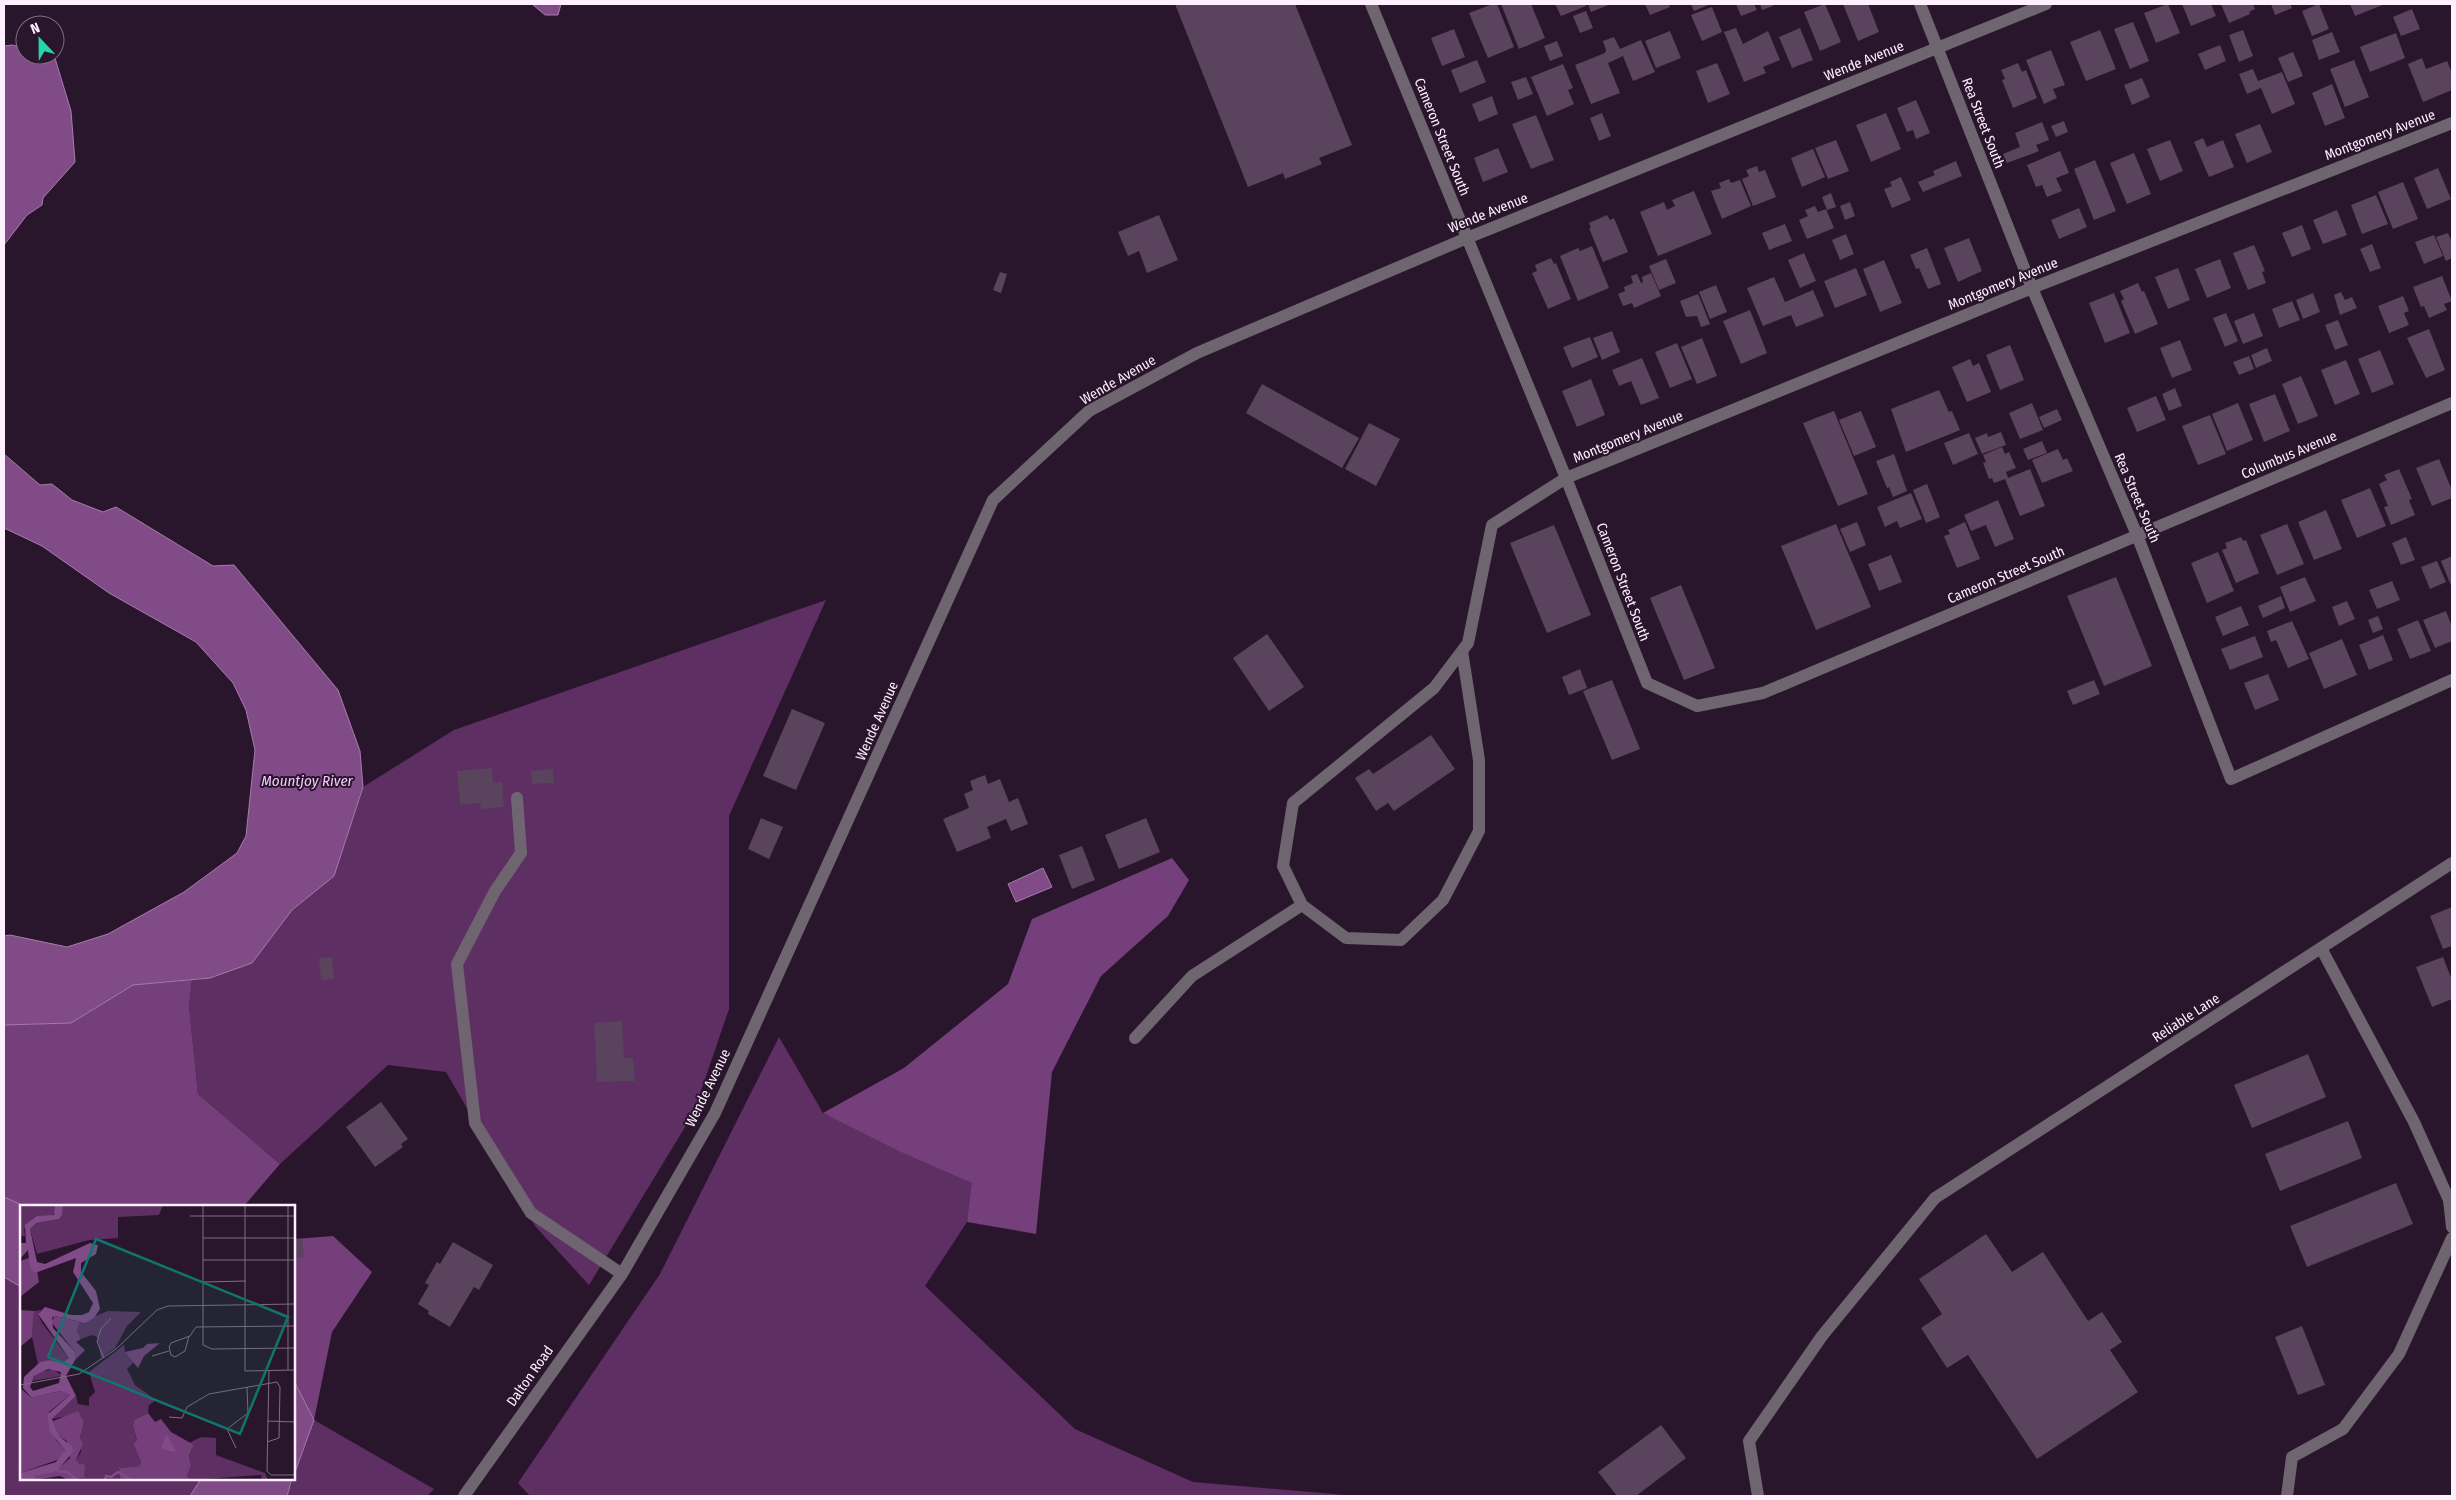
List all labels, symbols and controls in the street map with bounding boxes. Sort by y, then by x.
north arrow [15,15,65,65]
text: N [28,19,42,38]
street label: Wende Avenue [1822,37,1906,85]
street label: Rea Street South [1958,75,2008,171]
street label: Cameron Street South [1411,76,1473,198]
street label: Montgomery Avenue [2322,106,2438,164]
street label: Wende Avenue [1446,189,1530,237]
street label: Montgomery Avenue [1946,254,2060,314]
street label: Wende Avenue [1077,351,1159,408]
street label: Montgomery Avenue [1571,407,1685,467]
street label: Columbus Avenue [2239,427,2339,483]
street label: Rea Street South [2110,451,2164,545]
street label: Cameron Street South [1593,520,1653,644]
street label: Cameron Street South [1945,543,2067,607]
street label: Wende Avenue [852,679,902,763]
water label: Mountjoy River [261,772,354,790]
street label: Reliable Lane [2149,990,2223,1046]
street label: Wende Avenue [682,1046,734,1130]
inset map [20,1205,295,1480]
street label: Dalton Road [503,1343,557,1409]

